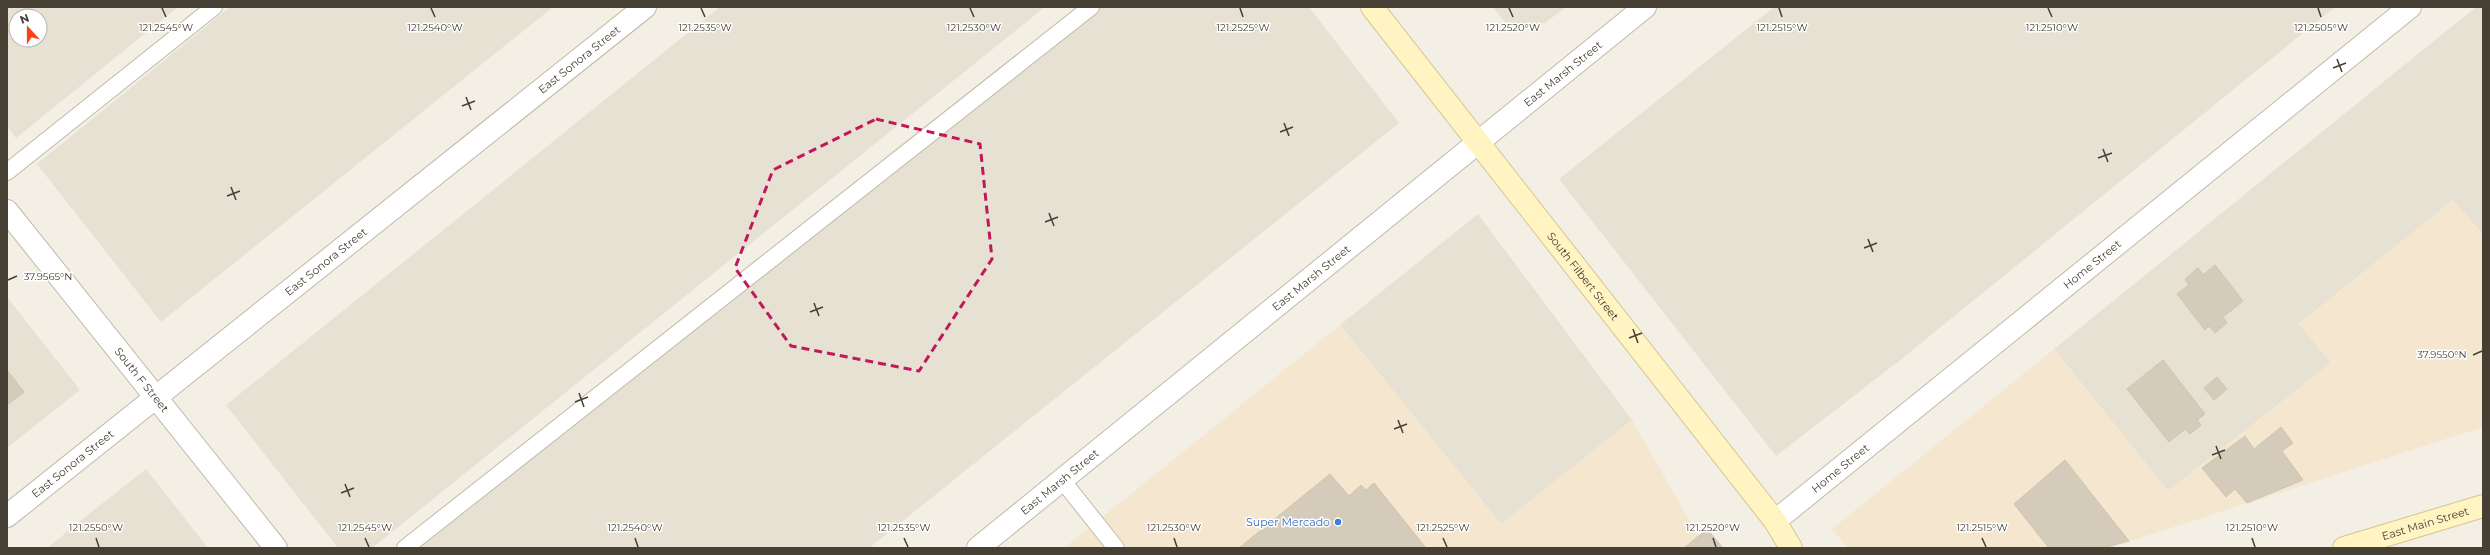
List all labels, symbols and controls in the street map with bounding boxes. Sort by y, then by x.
north arrow [8,8,48,48]
text: N [18,11,31,27]
text: 121.2545°W [139,21,193,34]
text: 121.2540°W [407,21,463,34]
text: 121.2535°W [678,21,732,34]
text: 121.2530°W [947,21,1001,34]
text: 121.2525°W [1216,21,1270,34]
text: 121.2520°W [1486,21,1540,34]
text: 121.2515°W [1756,21,1808,34]
text: 121.2510°W [2026,21,2078,34]
text: 121.2505°W [2294,21,2348,34]
street label: East Sonora Street [535,22,624,97]
street label: East Marsh Street [1521,37,1605,110]
street label: East Sonora Street [282,224,370,299]
street label: South Filbert Street [1544,229,1622,323]
street label: Home Street [2060,236,2124,292]
street label: East Marsh Street [1269,241,1354,314]
text: 37.9565°N [24,270,72,283]
street label: South F Street [112,345,172,415]
text: 37.9550°N [2417,348,2467,361]
street label: East Sonora Street [29,426,117,501]
street label: Home Street [1809,440,1872,496]
street label: East Marsh Street [1018,446,1102,518]
street label: East Main Street [2380,504,2471,543]
place label: Super Mercado [1246,515,1330,529]
marker: Super Mercado [1333,517,1343,527]
text: 121.2550°W [69,521,123,534]
text: 121.2545°W [338,521,392,534]
text: 121.2540°W [607,521,663,534]
text: 121.2535°W [877,521,931,534]
text: 121.2530°W [1147,521,1201,534]
text: 121.2525°W [1416,521,1470,534]
text: 121.2520°W [1686,521,1740,534]
text: 121.2515°W [1956,521,2008,534]
text: 121.2510°W [2226,521,2278,534]

